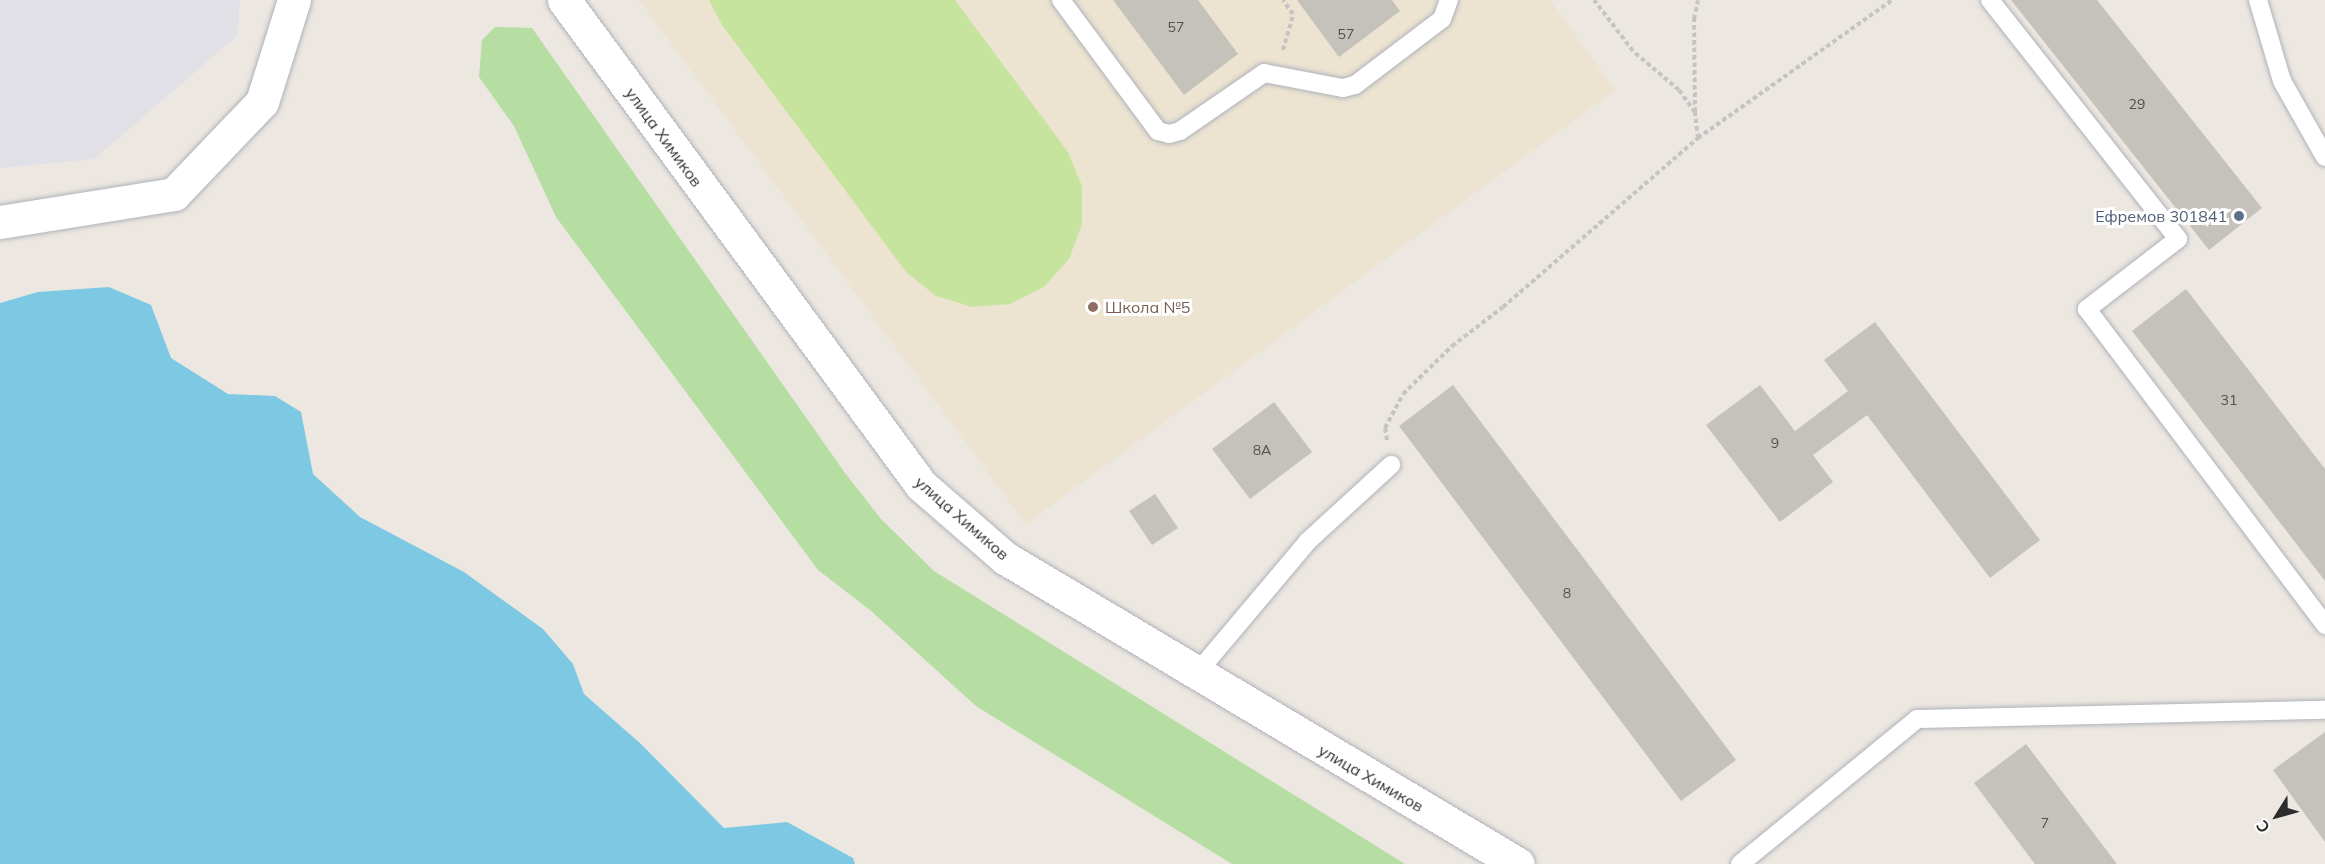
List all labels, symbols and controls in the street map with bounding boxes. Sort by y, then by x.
house number: 57 [1168,19,1184,35]
house number: 57 [1338,26,1354,42]
street label: улица Химиков [622,84,706,190]
house number: 29 [2129,96,2145,112]
place label: Ефремов 301841 [2095,206,2227,226]
marker: Ефремов 301841 [2232,209,2246,223]
place label: Школа №5 [1105,297,1190,317]
marker: Школа №5 [1086,300,1100,314]
house number: 31 [2221,392,2237,408]
house number: 9 [1771,435,1779,451]
house number: 8А [1253,442,1271,458]
street label: улица Химиков [911,472,1013,564]
house number: 8 [1563,585,1571,601]
street label: улица Химиков [1315,740,1427,816]
north arrow [2247,786,2307,846]
house number: 7 [2041,815,2049,831]
text: С [2251,816,2274,837]

